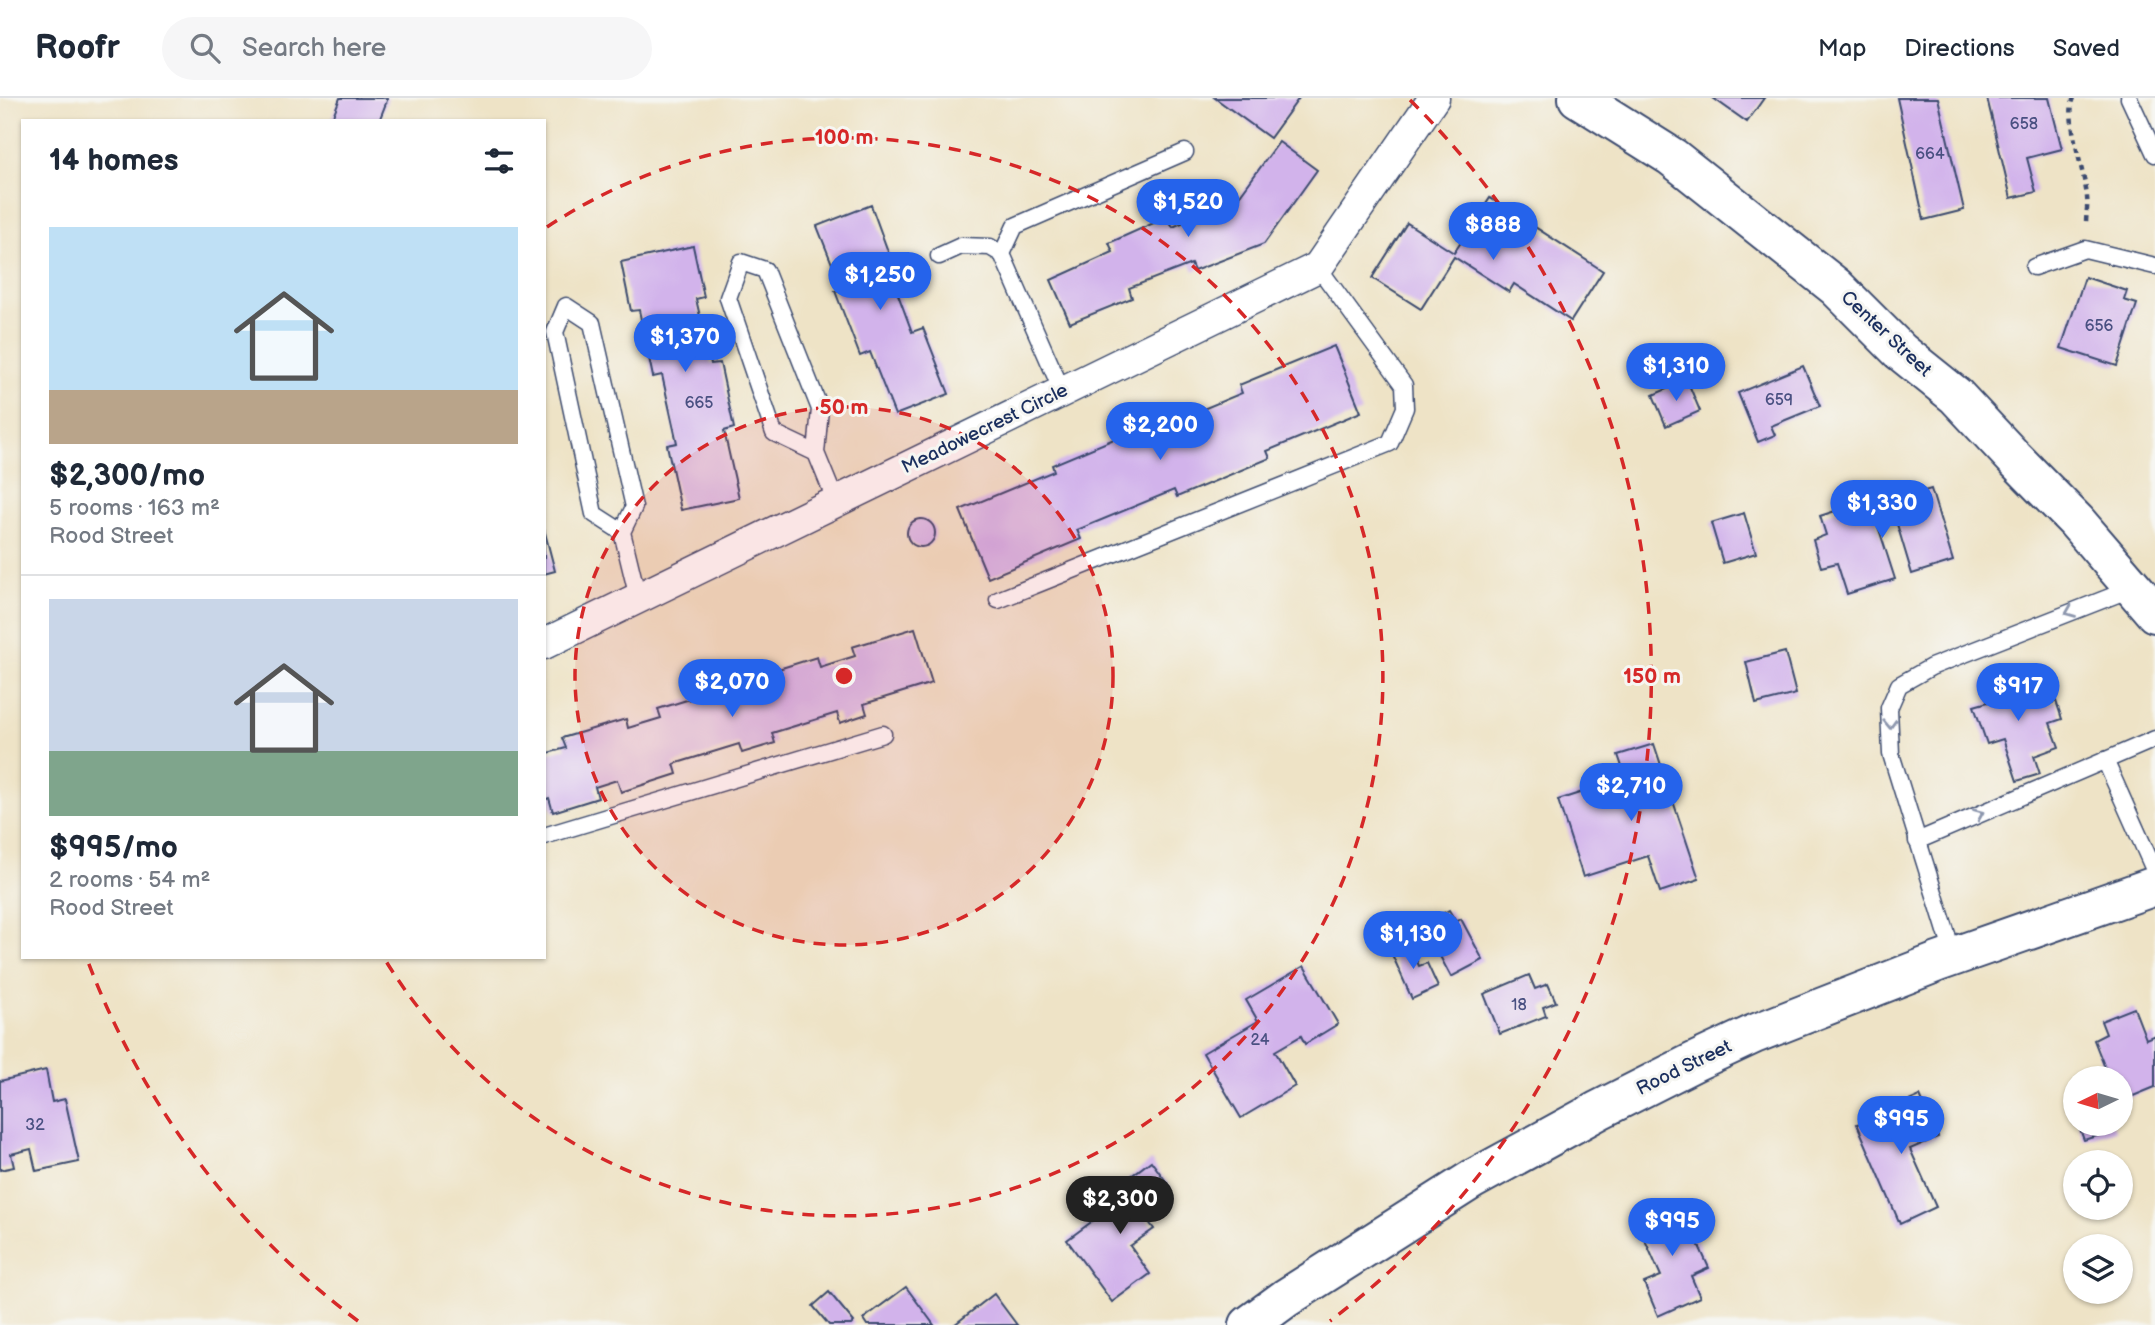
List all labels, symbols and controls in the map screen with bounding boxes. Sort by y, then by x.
search box [162,17,652,80]
text: Roofr [35,28,120,68]
icon: search [186,29,224,67]
text: Search here [242,33,386,64]
text: Map [1818,34,1866,63]
text: Directions [1904,34,2015,63]
text: Saved [2053,34,2120,63]
house number: 658 [2010,115,2038,134]
text: 100 m [815,125,873,150]
icon: filters [480,142,518,180]
text: 14 homes [49,143,178,179]
house number: 664 [1915,145,1945,164]
pin: $1,520 [1131,180,1245,239]
text: $1,520 [1153,188,1223,216]
pin: $888 [1452,202,1534,262]
text: $888 [1465,211,1521,239]
pin: $1,250 [823,252,937,312]
text: $1,250 [844,261,916,289]
icon: home [221,273,347,399]
street label: Center Street [1836,286,1936,382]
pin: $1,370 [628,314,742,374]
house number: 656 [2085,317,2114,336]
text: $1,370 [650,323,720,351]
pin: $1,310 [1619,344,1733,403]
text: $1,310 [1642,352,1710,380]
street label: Meadowecrest Circle [898,379,1072,479]
house number: 659 [1765,391,1793,410]
house number: 665 [685,394,713,413]
text: 50 m [820,395,868,420]
pin: $2,200 [1103,402,1217,462]
text: $2,200 [1122,411,1198,439]
text: $2,300/mo [49,458,205,494]
pin: $1,330 [1825,480,1939,540]
text: $1,330 [1846,489,1918,517]
text: 5 rooms · 163 m² [49,494,220,522]
text: Rood Street [49,522,174,550]
one-way arrow [2065,604,2077,618]
icon: home [221,645,347,771]
pin: $2,070 [675,660,789,719]
centre of rings [832,664,856,688]
text: 150 m [1623,664,1681,689]
pin: $917 [1977,664,2059,723]
text: $2,070 [694,668,770,696]
text: $917 [1992,672,2044,700]
one-way arrow [1882,719,1897,730]
pin: $2,710 [1574,764,1688,823]
text: $2,710 [1596,772,1666,800]
one-way arrow [1972,808,1984,822]
text: $995/mo [49,830,178,866]
text: 2 rooms · 54 m² [49,866,211,894]
text: Rood Street [49,894,174,922]
pin: $1,130 [1356,912,1470,971]
text: $1,130 [1379,920,1447,948]
house number: 18 [1511,996,1527,1015]
house number: 24 [1251,1031,1270,1050]
street label: Rood Street [1633,1035,1735,1101]
north arrow [2063,1066,2133,1136]
map controls [2063,1066,2133,1304]
pin: $995 [1860,1096,1942,1156]
text: $995 [1873,1105,1929,1133]
house number: 32 [25,1116,45,1135]
button: locate [2063,1150,2133,1220]
pin: $2,300 [1063,1176,1177,1236]
text: $2,300 [1082,1185,1158,1213]
pin: $995 [1631,1198,1713,1258]
text: $995 [1644,1207,1700,1235]
button: layers [2063,1234,2133,1304]

